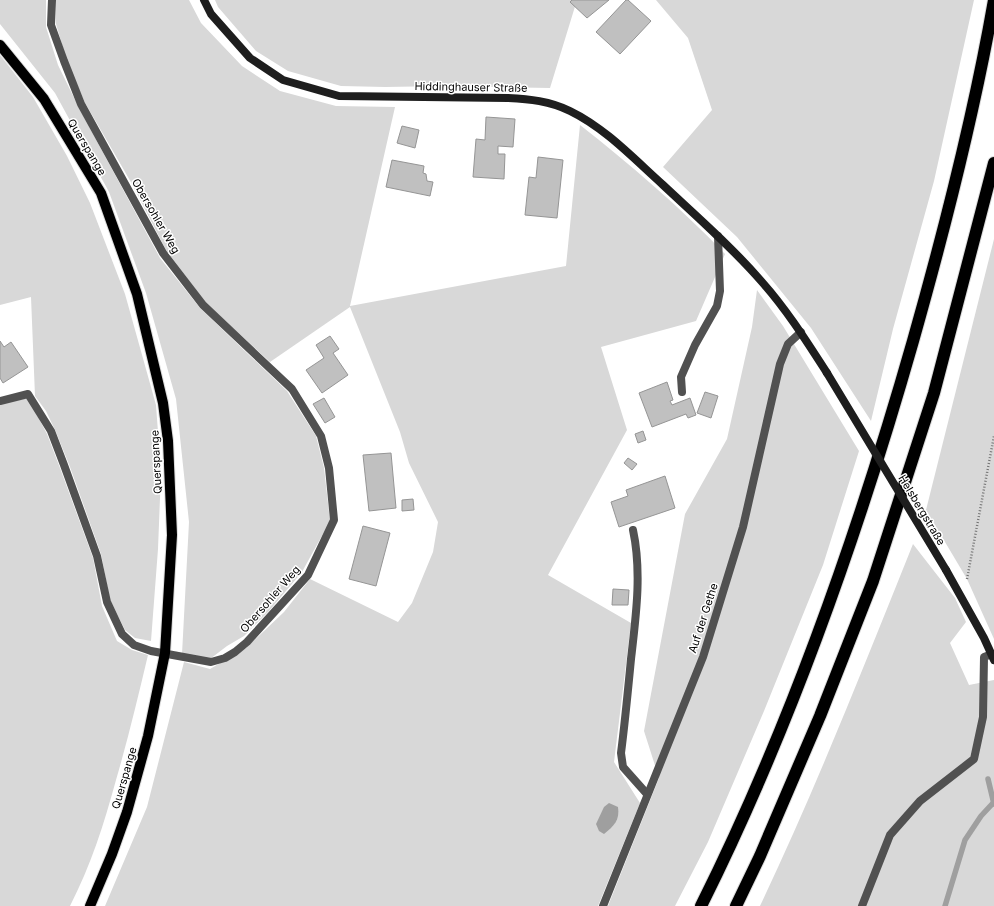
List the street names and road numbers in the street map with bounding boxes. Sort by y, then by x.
street label: Hiddinghauser Straße [414,79,528,95]
street label: Querspange [65,116,109,178]
street label: Obersohler Weg [129,176,183,256]
street label: Querspange [147,430,165,494]
street label: Helsbergstraße [895,472,949,548]
street label: Obersohler Weg [237,563,303,635]
street label: Auf der Gethe [685,581,721,655]
street label: Querspange [108,745,140,811]

